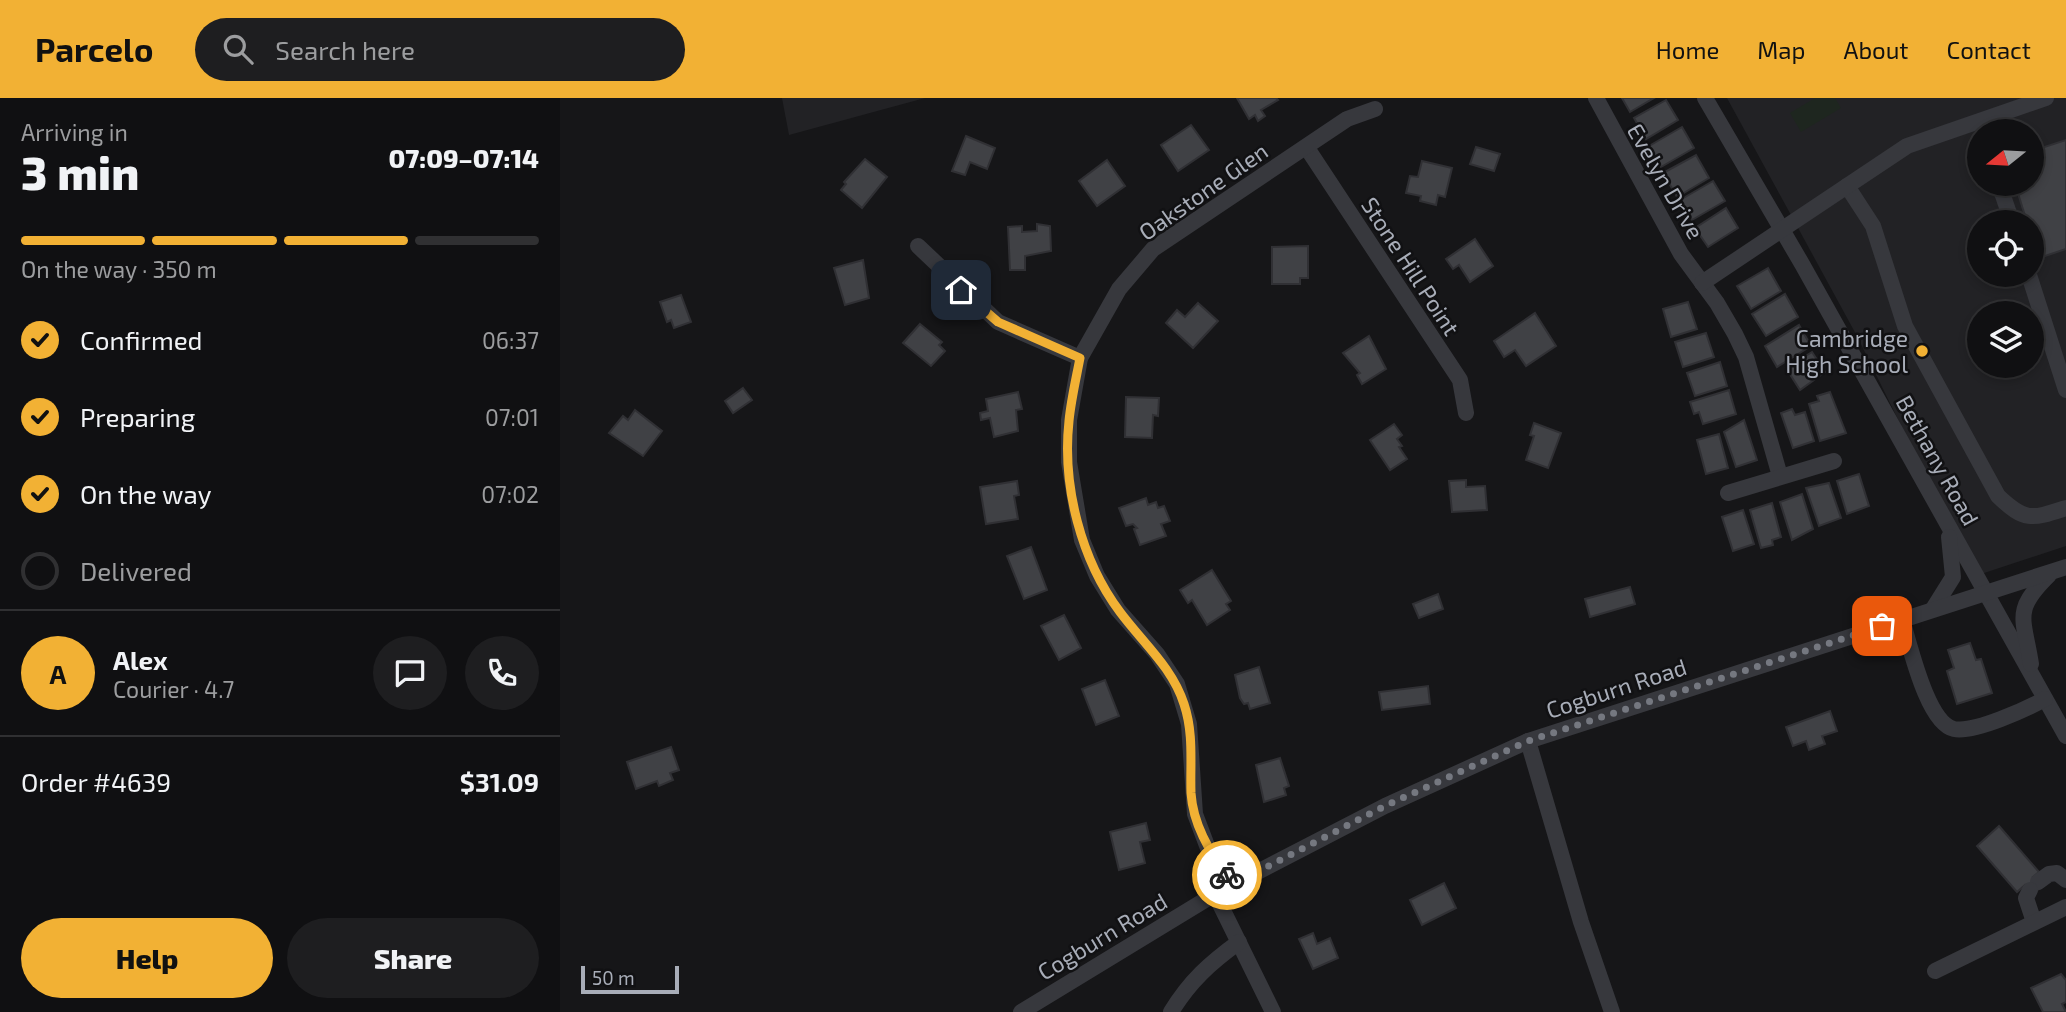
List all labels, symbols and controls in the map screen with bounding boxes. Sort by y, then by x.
search box [195,18,685,81]
text: Parcelo [35,29,153,69]
icon: search [219,30,257,68]
text: Search here [275,34,415,65]
text: Home [1656,35,1719,64]
text: Map [1757,35,1805,64]
text: About [1843,35,1909,64]
text: Contact [1947,35,2031,64]
text: Arriving in [21,118,128,146]
street label: Evelyn Drive [1622,118,1710,244]
north arrow [1967,119,2044,196]
map controls [1967,119,2044,378]
street label: Oakstone Glen [1133,136,1273,246]
text: 07:09–07:14 [388,142,539,173]
text: 3 min [21,144,139,199]
street label: Stone Hill Point [1356,192,1466,341]
button: locate [1967,210,2044,287]
text: On the way · 350 m [21,255,217,283]
pin [931,260,991,320]
icon: home [942,271,980,309]
button: layers [1967,301,2044,378]
icon: check [21,321,59,359]
text: Confirmed [80,324,203,355]
place label: Cambridge High School [1785,324,1908,378]
text: 06:37 [482,326,539,354]
marker: Cambridge High School [1914,343,1930,359]
street label: Bethany Road [1891,390,1985,530]
icon: check [21,398,59,436]
text: Preparing [80,401,195,432]
text: 07:01 [485,403,539,431]
icon: check [21,475,59,513]
text: On the way [80,478,211,509]
text: 07:02 [481,480,539,508]
text: Delivered [80,555,192,586]
pin [1852,596,1912,656]
icon: bag [1863,607,1901,645]
button: chat [373,636,447,710]
button: phone [465,636,539,710]
text: Alex [113,644,168,675]
street label: Cogburn Road [1542,652,1690,724]
text: A [50,658,66,689]
text: Courier · 4.7 [113,675,234,703]
text: Order #4639 [21,766,171,797]
text: $31.09 [460,766,539,797]
courier [1192,840,1262,910]
icon: bike [1208,856,1246,894]
street label: Cogburn Road [1032,886,1172,986]
button: Help [21,918,273,998]
button: Share [287,918,539,998]
scale bar [581,963,679,995]
text: 50 m [592,966,635,989]

